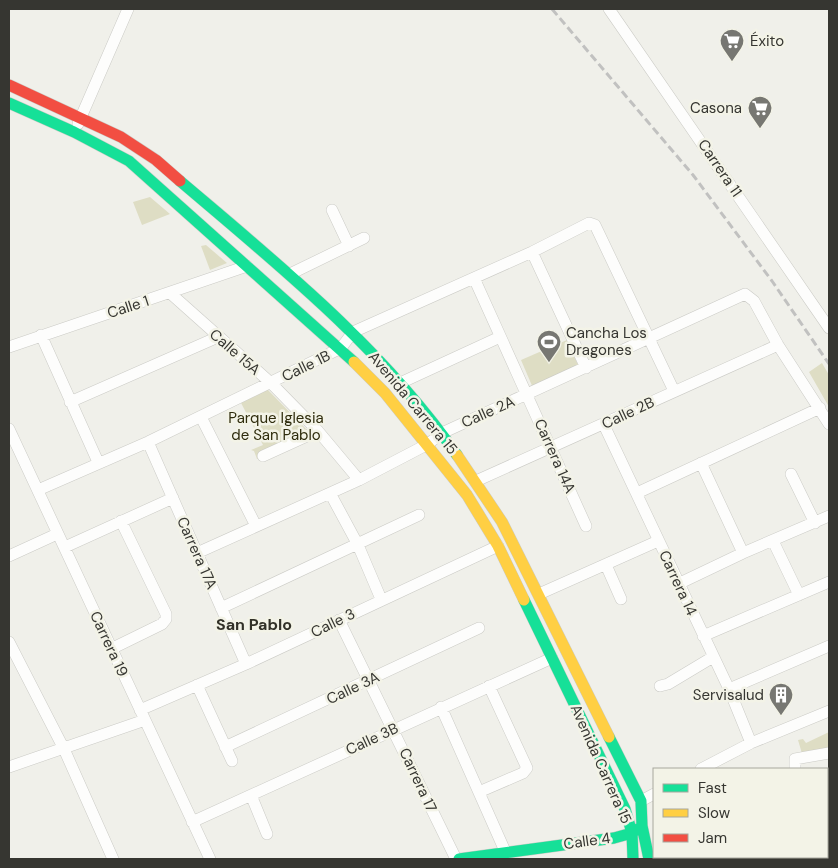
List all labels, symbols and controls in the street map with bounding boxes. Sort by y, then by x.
supermarket icon: Éxito [719,28,745,62]
place label: Éxito [750,31,784,51]
supermarket icon: Casona [747,95,773,129]
place label: Casona [690,98,742,118]
street label: Carrera 11 [693,135,747,201]
street label: Calle 1 [105,291,151,323]
place label: Cancha Los Dragones [566,323,647,360]
street label: Calle 15A [205,324,265,380]
sports icon: Cancha Los Dragones [536,329,562,363]
street label: Calle 1B [278,346,334,386]
street label: Avenida Carrera 15 [364,347,462,459]
street label: Calle 2A [458,391,518,433]
street label: Calle 2B [598,392,658,434]
park label: Parque Iglesia de San Pablo [228,408,324,445]
street label: Carrera 14A [530,416,580,497]
street label: Carrera 17A [172,514,222,592]
street label: Carrera 14 [654,547,702,619]
street label: Calle 3 [308,604,358,642]
street label: Carrera 19 [85,608,133,680]
district label: San Pablo [216,614,292,635]
street label: Calle 3A [323,667,383,709]
building icon: Servisalud [768,682,794,716]
place label: Servisalud [693,685,764,705]
street label: Avenida Carrera 15 [566,701,636,827]
street label: Calle 3B [342,718,402,760]
street label: Carrera 17 [394,745,442,815]
legend [653,768,828,858]
text: Fast [698,778,727,798]
text: Slow [698,803,731,823]
street label: Calle 4 [562,828,612,854]
text: Jam [698,828,727,848]

